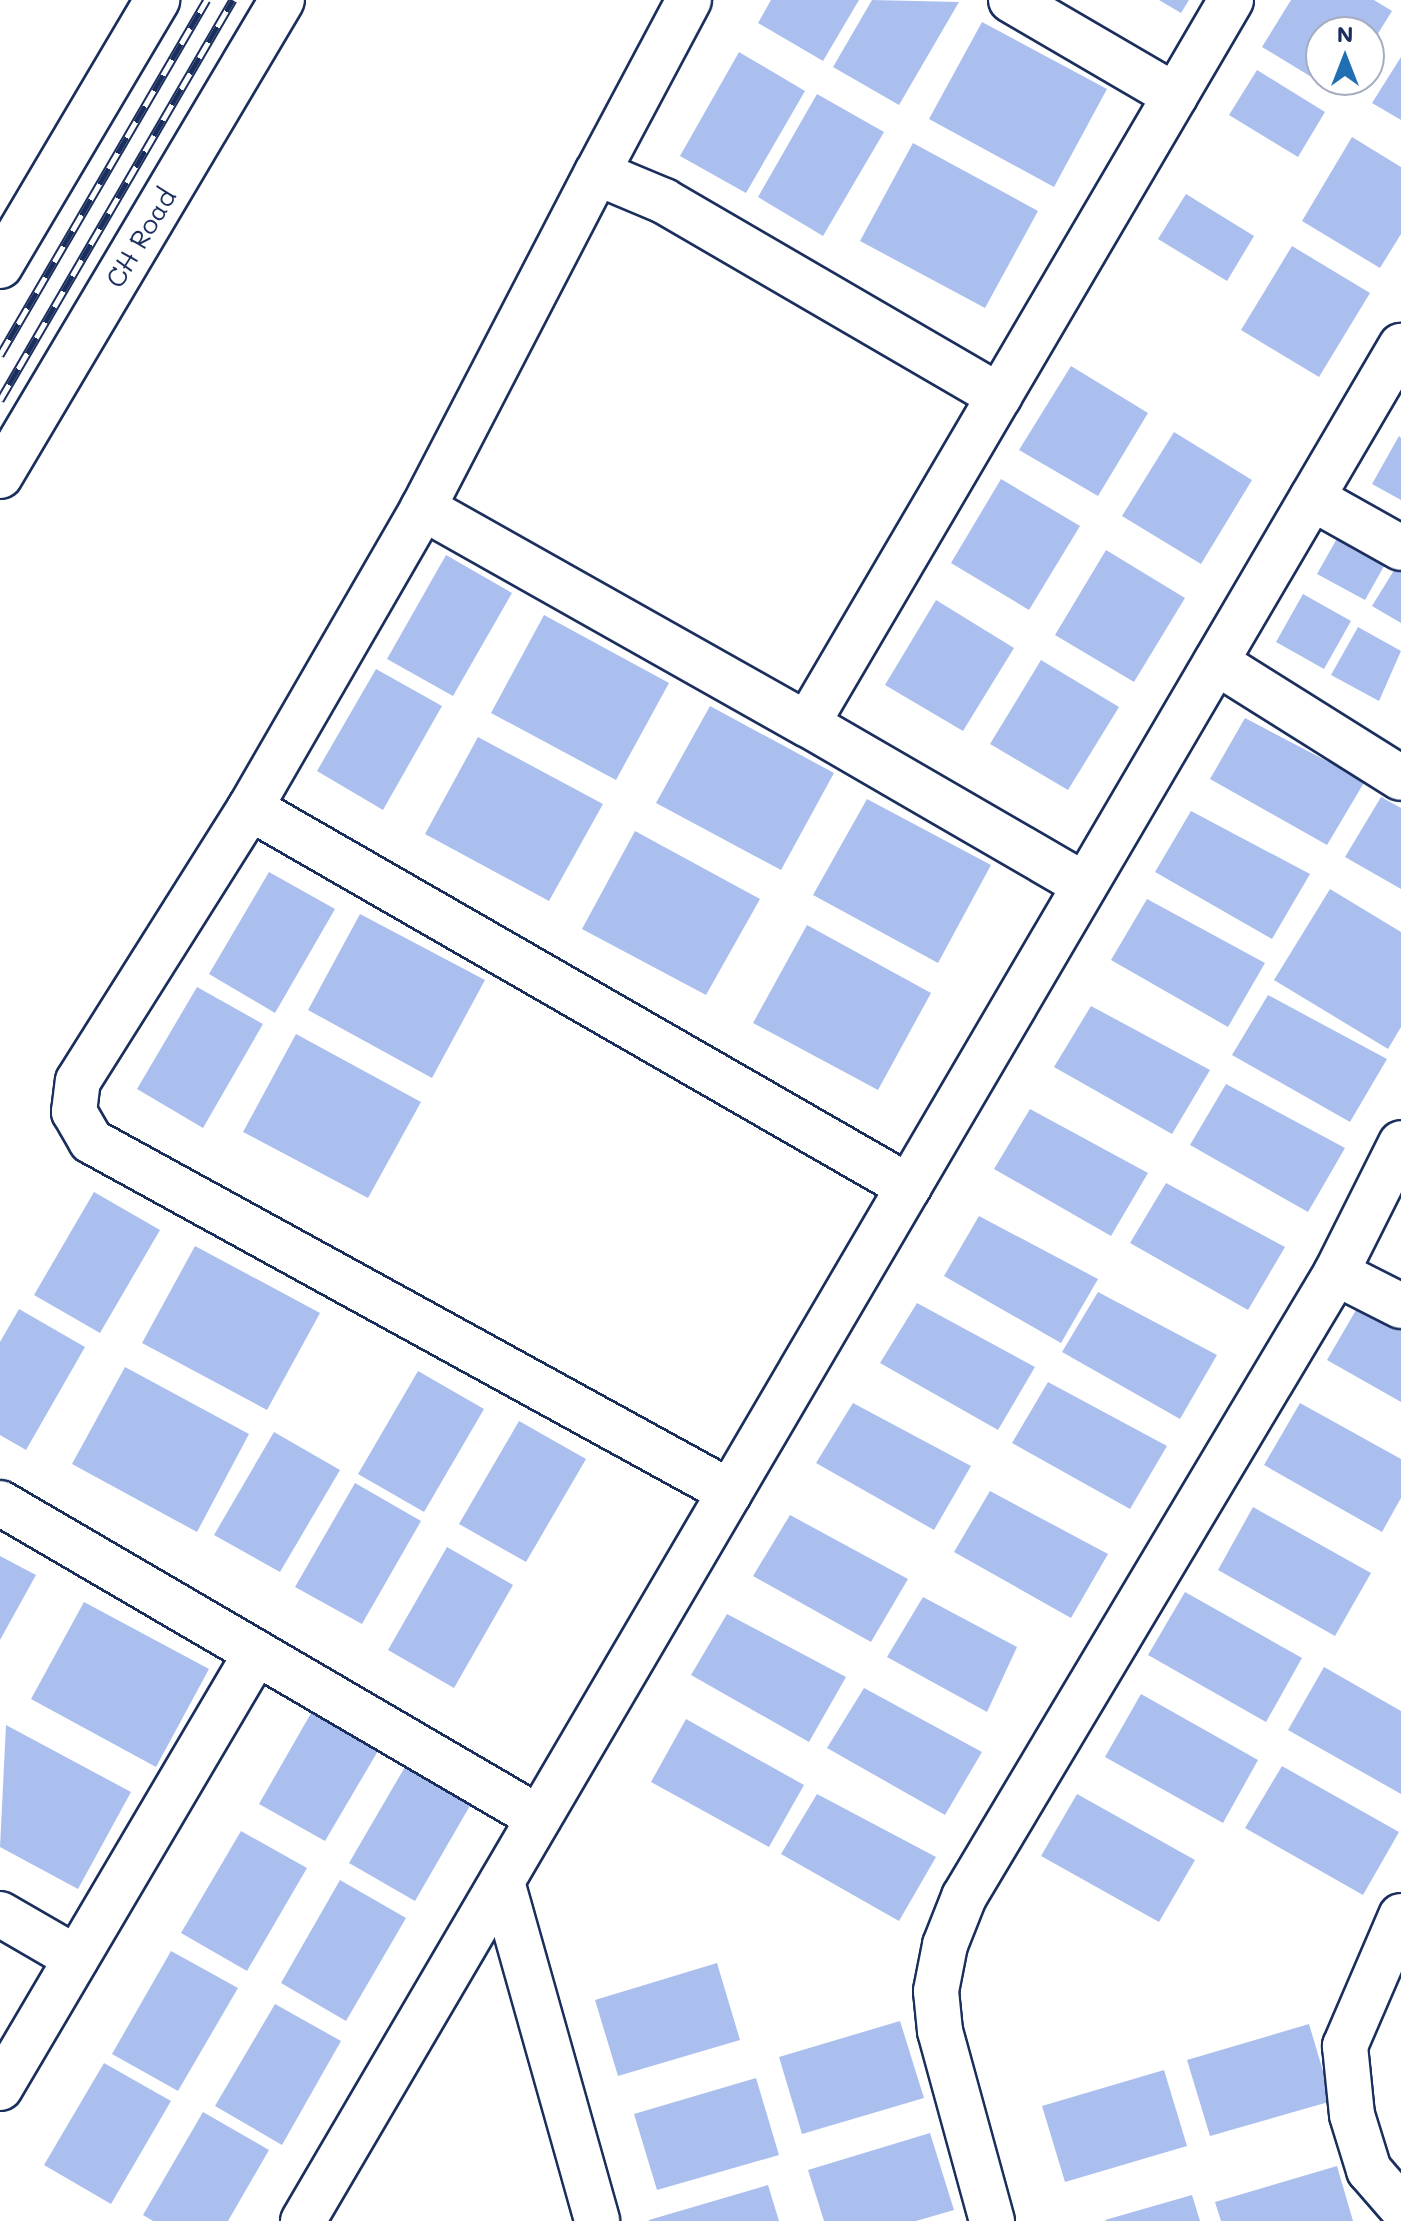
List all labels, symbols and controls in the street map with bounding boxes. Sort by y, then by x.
north arrow [1305,16,1385,96]
text: N [1337,19,1353,48]
street label: CH Road [99,183,183,293]

